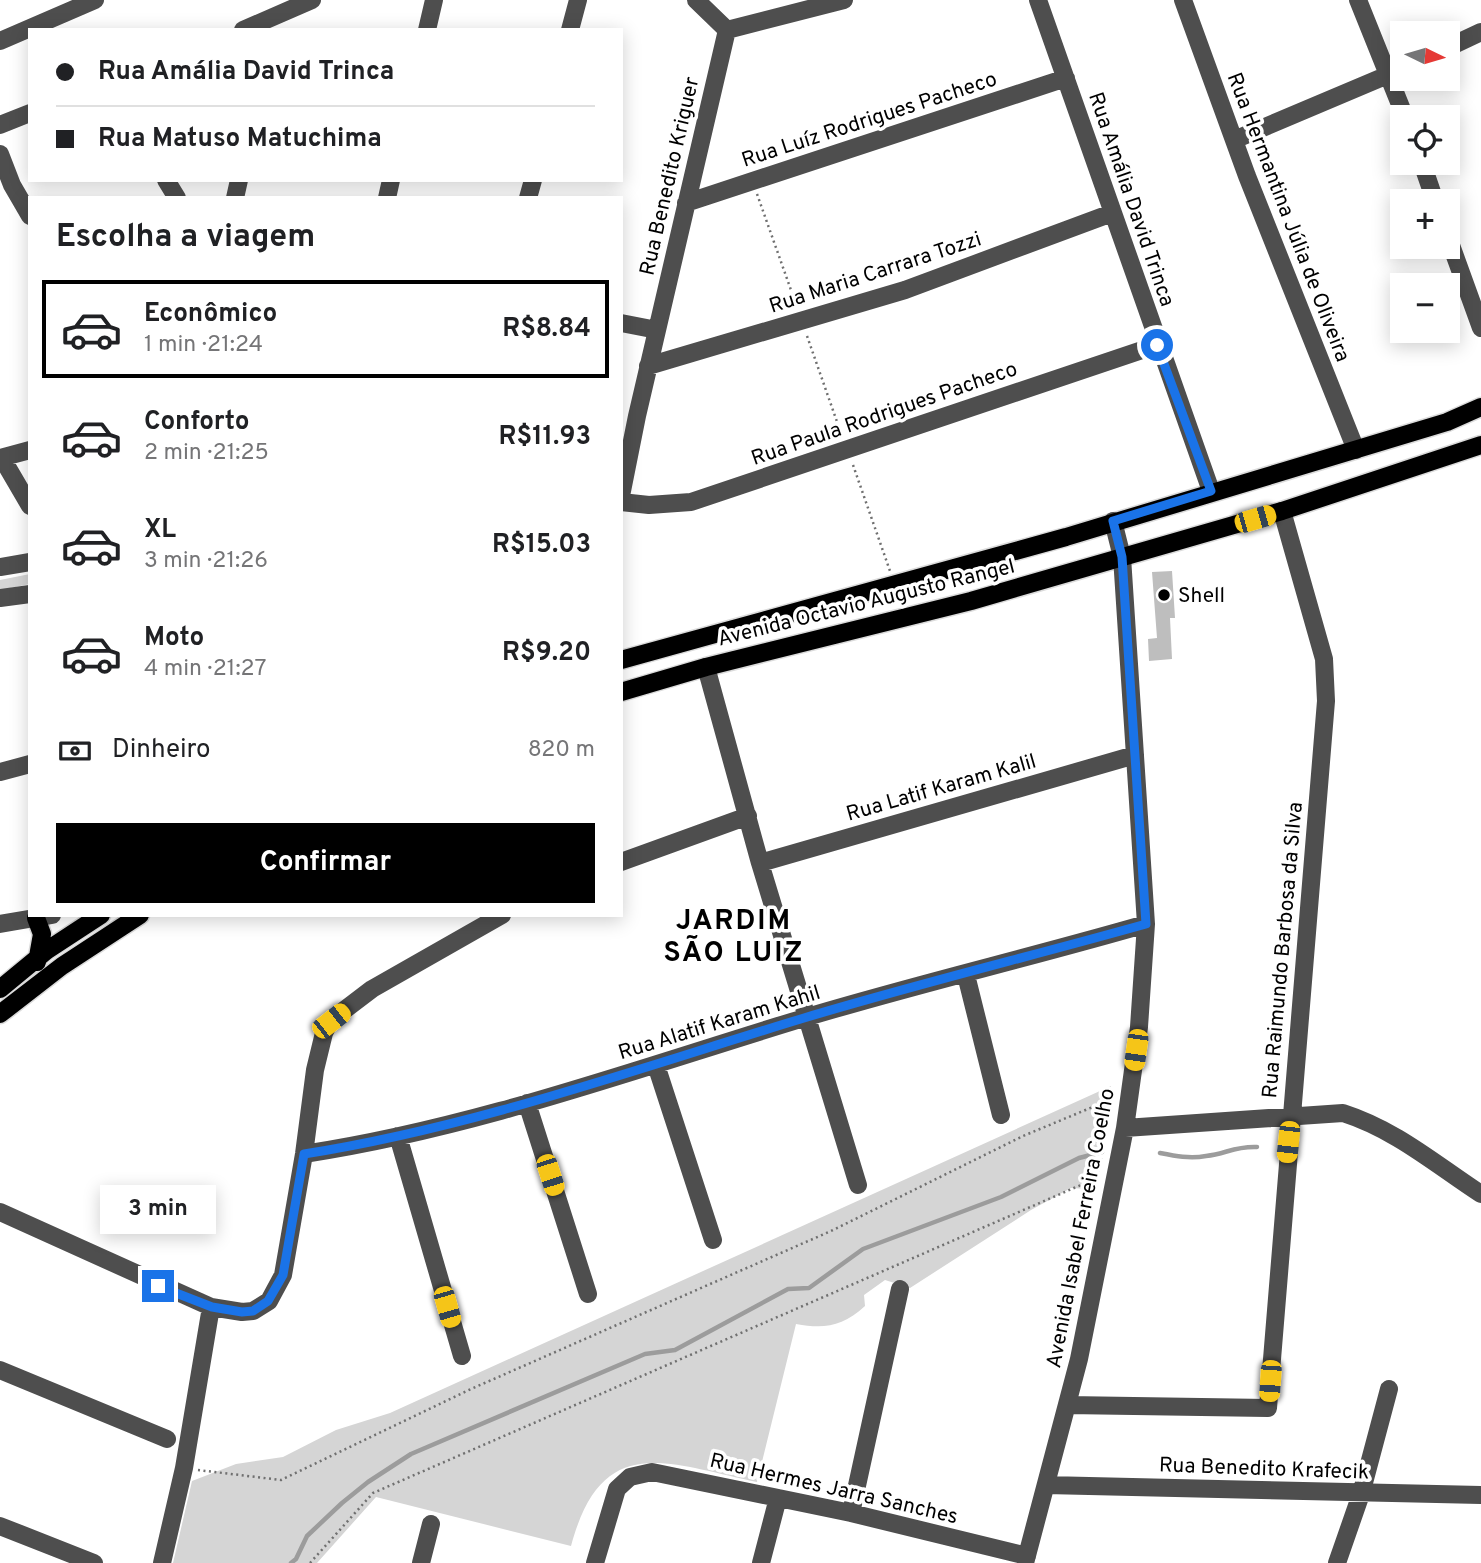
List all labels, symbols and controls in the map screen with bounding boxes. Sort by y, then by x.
north arrow [1390,21,1460,91]
map controls [1390,21,1460,343]
text: Rua Amália David Trinca [98,56,394,89]
street label: Rua Luíz Rodrigues Pacheco [738,66,1001,175]
street label: Rua Hermantina Júlia de Oliveira [1220,69,1355,366]
street label: Rua Benedito Kriguer [634,74,706,278]
street label: Rua Amália David Trinca [1081,89,1180,310]
button: locate [1390,105,1460,175]
text: Rua Matuso Matuchima [98,123,382,156]
button: + [1390,189,1460,259]
text: Escolha a viagem [56,218,315,258]
street label: Rua Maria Carrara Tozzi [766,226,985,321]
button: − [1390,273,1460,343]
icon: car [60,298,123,361]
text: Econômico [144,298,277,331]
text: R$8.84 [502,313,591,346]
route start [1141,329,1173,361]
text: 1 min · 21:24 [144,331,263,360]
street label: Rua Paula Rodrigues Pacheco [748,356,1021,473]
icon: car [60,406,123,469]
text: Conforto [144,406,250,439]
text: R$11.93 [499,421,591,454]
text: 2 min · 21:25 [144,439,269,468]
car [1232,503,1279,535]
icon: car [60,514,123,577]
text: XL [144,514,176,547]
text: R$15.03 [492,529,591,562]
text: 3 min · 21:26 [144,547,268,576]
street label: Avenida Octavio Augusto Rangel [715,553,1018,654]
place label: Shell [1178,583,1225,610]
marker: Shell [1156,587,1172,603]
icon: car [60,622,123,685]
text: Moto [144,622,204,655]
text: R$9.20 [502,637,591,670]
text: 4 min · 21:27 [144,655,266,684]
icon: cash [56,732,94,770]
text: Dinheiro [112,734,211,767]
text: 820 m [528,736,595,765]
street label: Rua Latif Karam Kalil [843,748,1040,828]
street label: Rua Raimundo Barbosa da Silva [1257,801,1310,1099]
button: Confirmar [56,823,595,903]
district label: JARDIM SÃO LUIZ [663,904,805,972]
street label: Rua Alatif Karam Kahil [615,980,824,1067]
car [308,1000,355,1042]
car [1123,1028,1150,1072]
street label: Avenida Isabel Ferreira Coelho [1041,1086,1122,1370]
car [1276,1120,1301,1164]
car [534,1152,567,1198]
callout: 3 min [100,1184,216,1234]
text: 3 min [128,1195,188,1224]
route end [142,1270,174,1302]
car [432,1284,463,1330]
car [1259,1359,1282,1403]
street label: Rua Hermes Jarra Sanches [707,1448,960,1531]
street label: Rua Benedito Krafecik [1158,1452,1369,1487]

